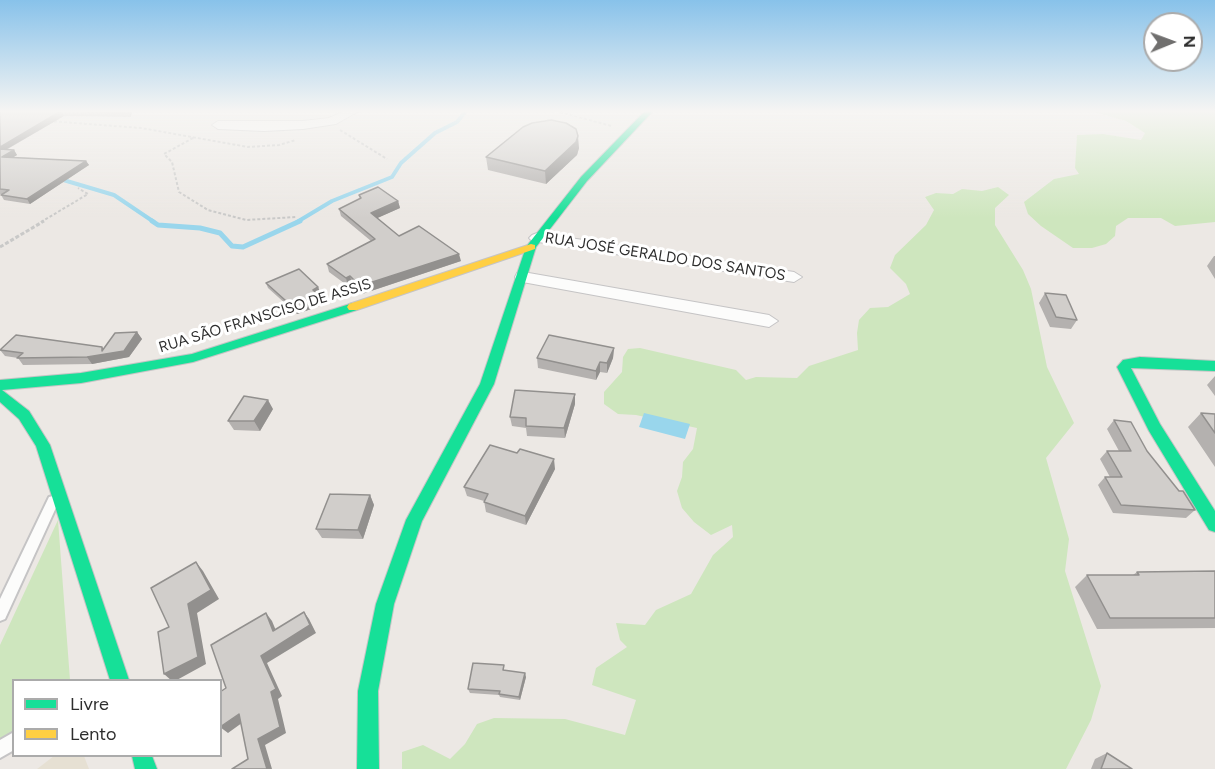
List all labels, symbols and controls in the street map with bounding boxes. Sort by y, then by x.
north arrow [1143,12,1203,72]
text: N [1180,35,1199,48]
street label: RUA JOSÉ GERALDO DOS SANTOS [543,229,787,285]
street label: RUA SÃO FRANSCISO DE ASSIS [157,275,373,357]
legend [12,679,222,757]
text: Livre [70,693,109,715]
text: Lento [70,723,116,745]

